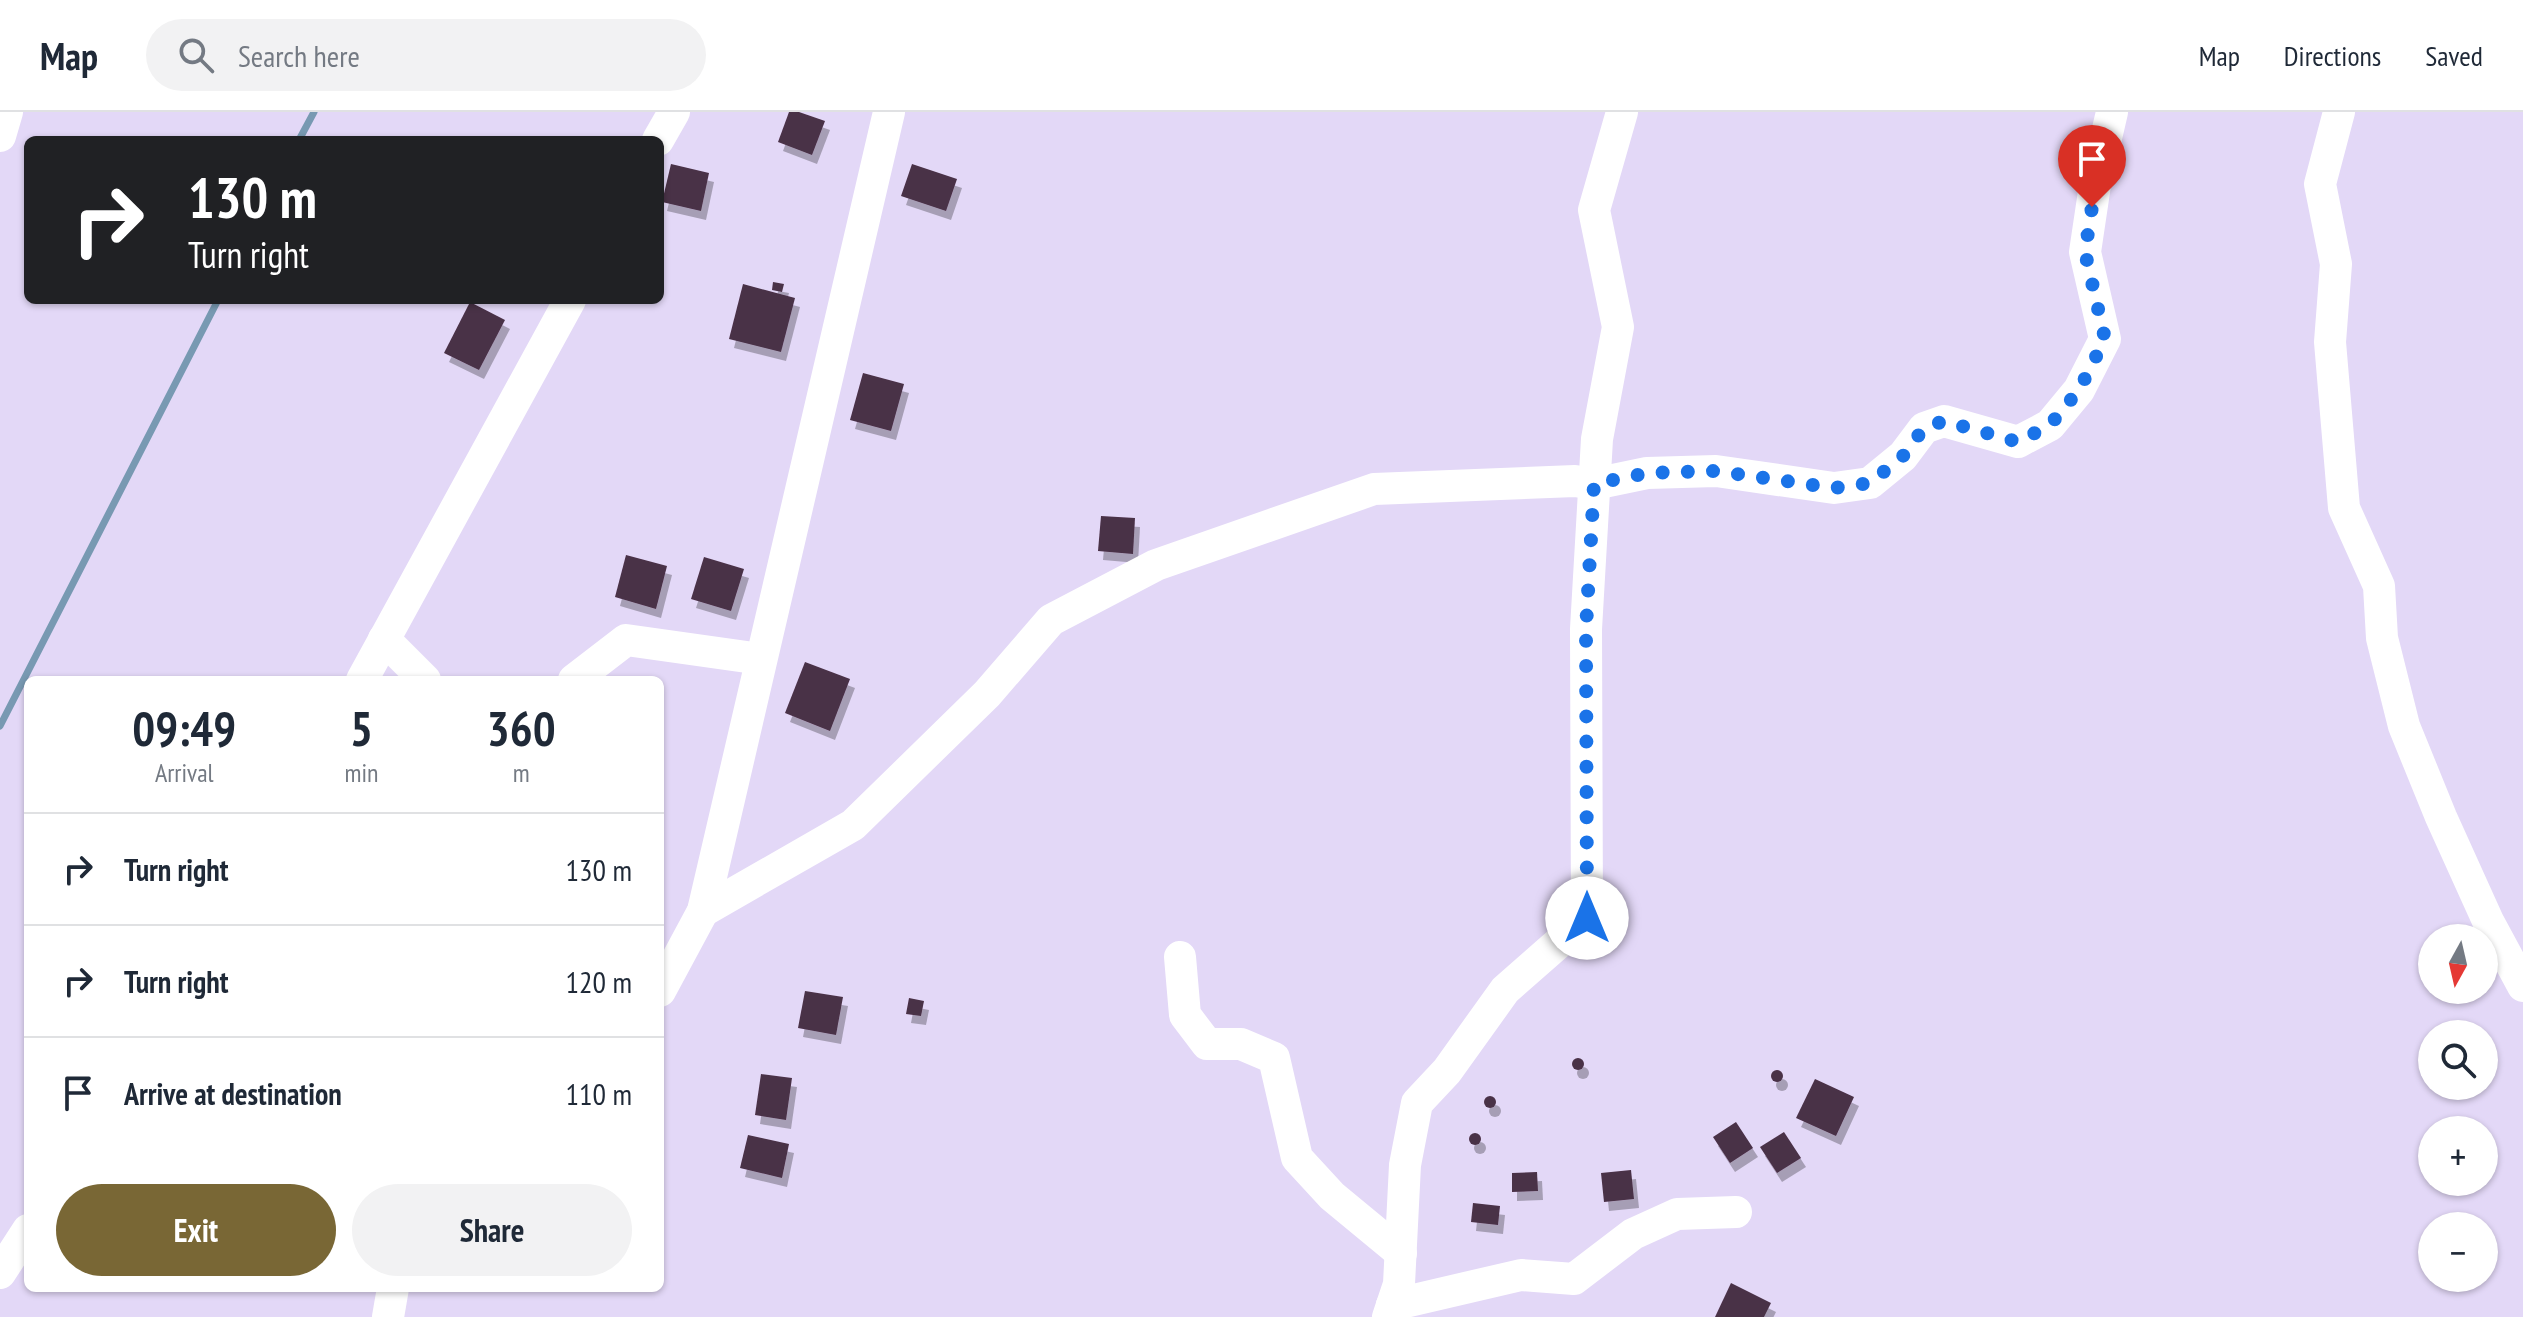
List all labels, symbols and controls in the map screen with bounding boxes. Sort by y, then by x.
search box [146,19,706,91]
text: Map [40,31,98,80]
icon: search [174,33,218,77]
text: Search here [238,36,360,75]
text: Map [2199,37,2240,74]
text: Directions [2284,37,2381,74]
text: Saved [2425,37,2483,74]
pin [2058,125,2126,207]
icon: arrive [2070,137,2114,181]
text: 130 m [188,161,317,233]
icon: right [56,168,160,272]
text: Turn right [188,231,309,278]
text: 09:49 [132,697,236,759]
text: 5 [350,697,373,759]
text: 360 [487,697,556,759]
text: Arrival [155,756,214,789]
text: min [344,756,378,789]
text: m [513,756,530,789]
icon: right [56,847,100,891]
text: Turn right [124,850,228,889]
text: 130 m [566,850,632,889]
position arrow [1545,876,1629,960]
north arrow [2418,924,2498,1004]
map controls [2418,924,2498,1292]
icon: right [56,959,100,1003]
text: Turn right [124,962,228,1001]
text: 120 m [566,962,632,1001]
button: search [2418,1020,2498,1100]
icon: arrive [56,1071,100,1115]
text: Arrive at destination [124,1074,342,1113]
text: 110 m [566,1074,632,1113]
button: + [2418,1116,2498,1196]
button: Exit [56,1184,336,1276]
button: Share [352,1184,632,1276]
button: − [2418,1212,2498,1292]

